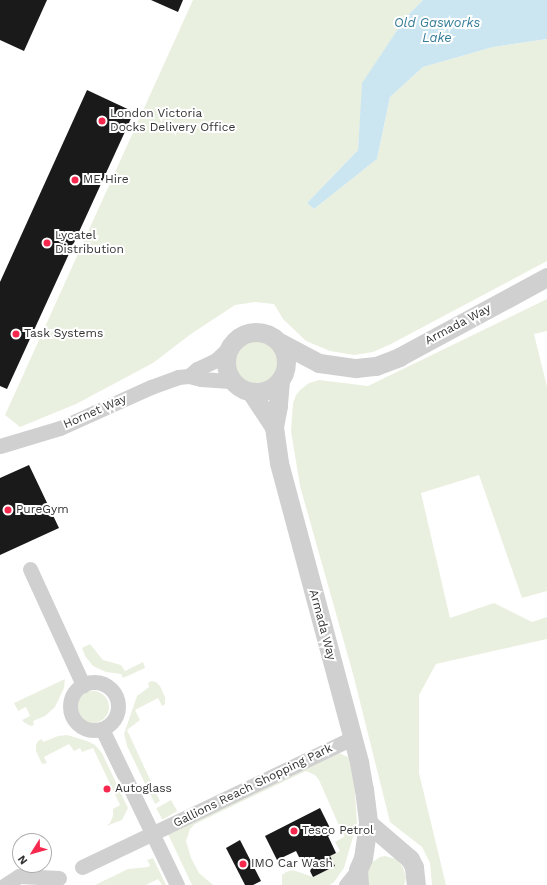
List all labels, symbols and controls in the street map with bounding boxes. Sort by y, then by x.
water label: Old Gasworks Lake [394,16,480,47]
place label: London Victoria Docks Delivery Office [110,107,236,135]
marker: London Victoria Docks Delivery Office [97,116,107,126]
place label: ME Hire [83,173,129,187]
marker: ME Hire [70,175,80,185]
place label: Lycatel Distribution [55,229,124,257]
marker: Lycatel Distribution [42,238,52,248]
street label: Armada Way [422,301,494,349]
place label: Task Systems [24,327,103,341]
marker: Task Systems [11,329,21,339]
street label: Hornet Way [61,392,129,432]
place label: PureGym [16,503,69,517]
marker: PureGym [3,505,13,515]
street label: Armada Way [306,588,338,662]
street label: Gallions Reach Shopping Park [171,741,335,831]
place label: Autoglass [115,782,172,796]
marker: Autoglass [102,784,112,794]
place label: Tesco Petrol [302,824,374,838]
marker: Tesco Petrol [289,826,299,836]
north arrow [12,833,52,873]
text: N [15,853,30,867]
place label: IMO Car Wash [251,857,333,871]
marker: IMO Car Wash [238,859,248,869]

